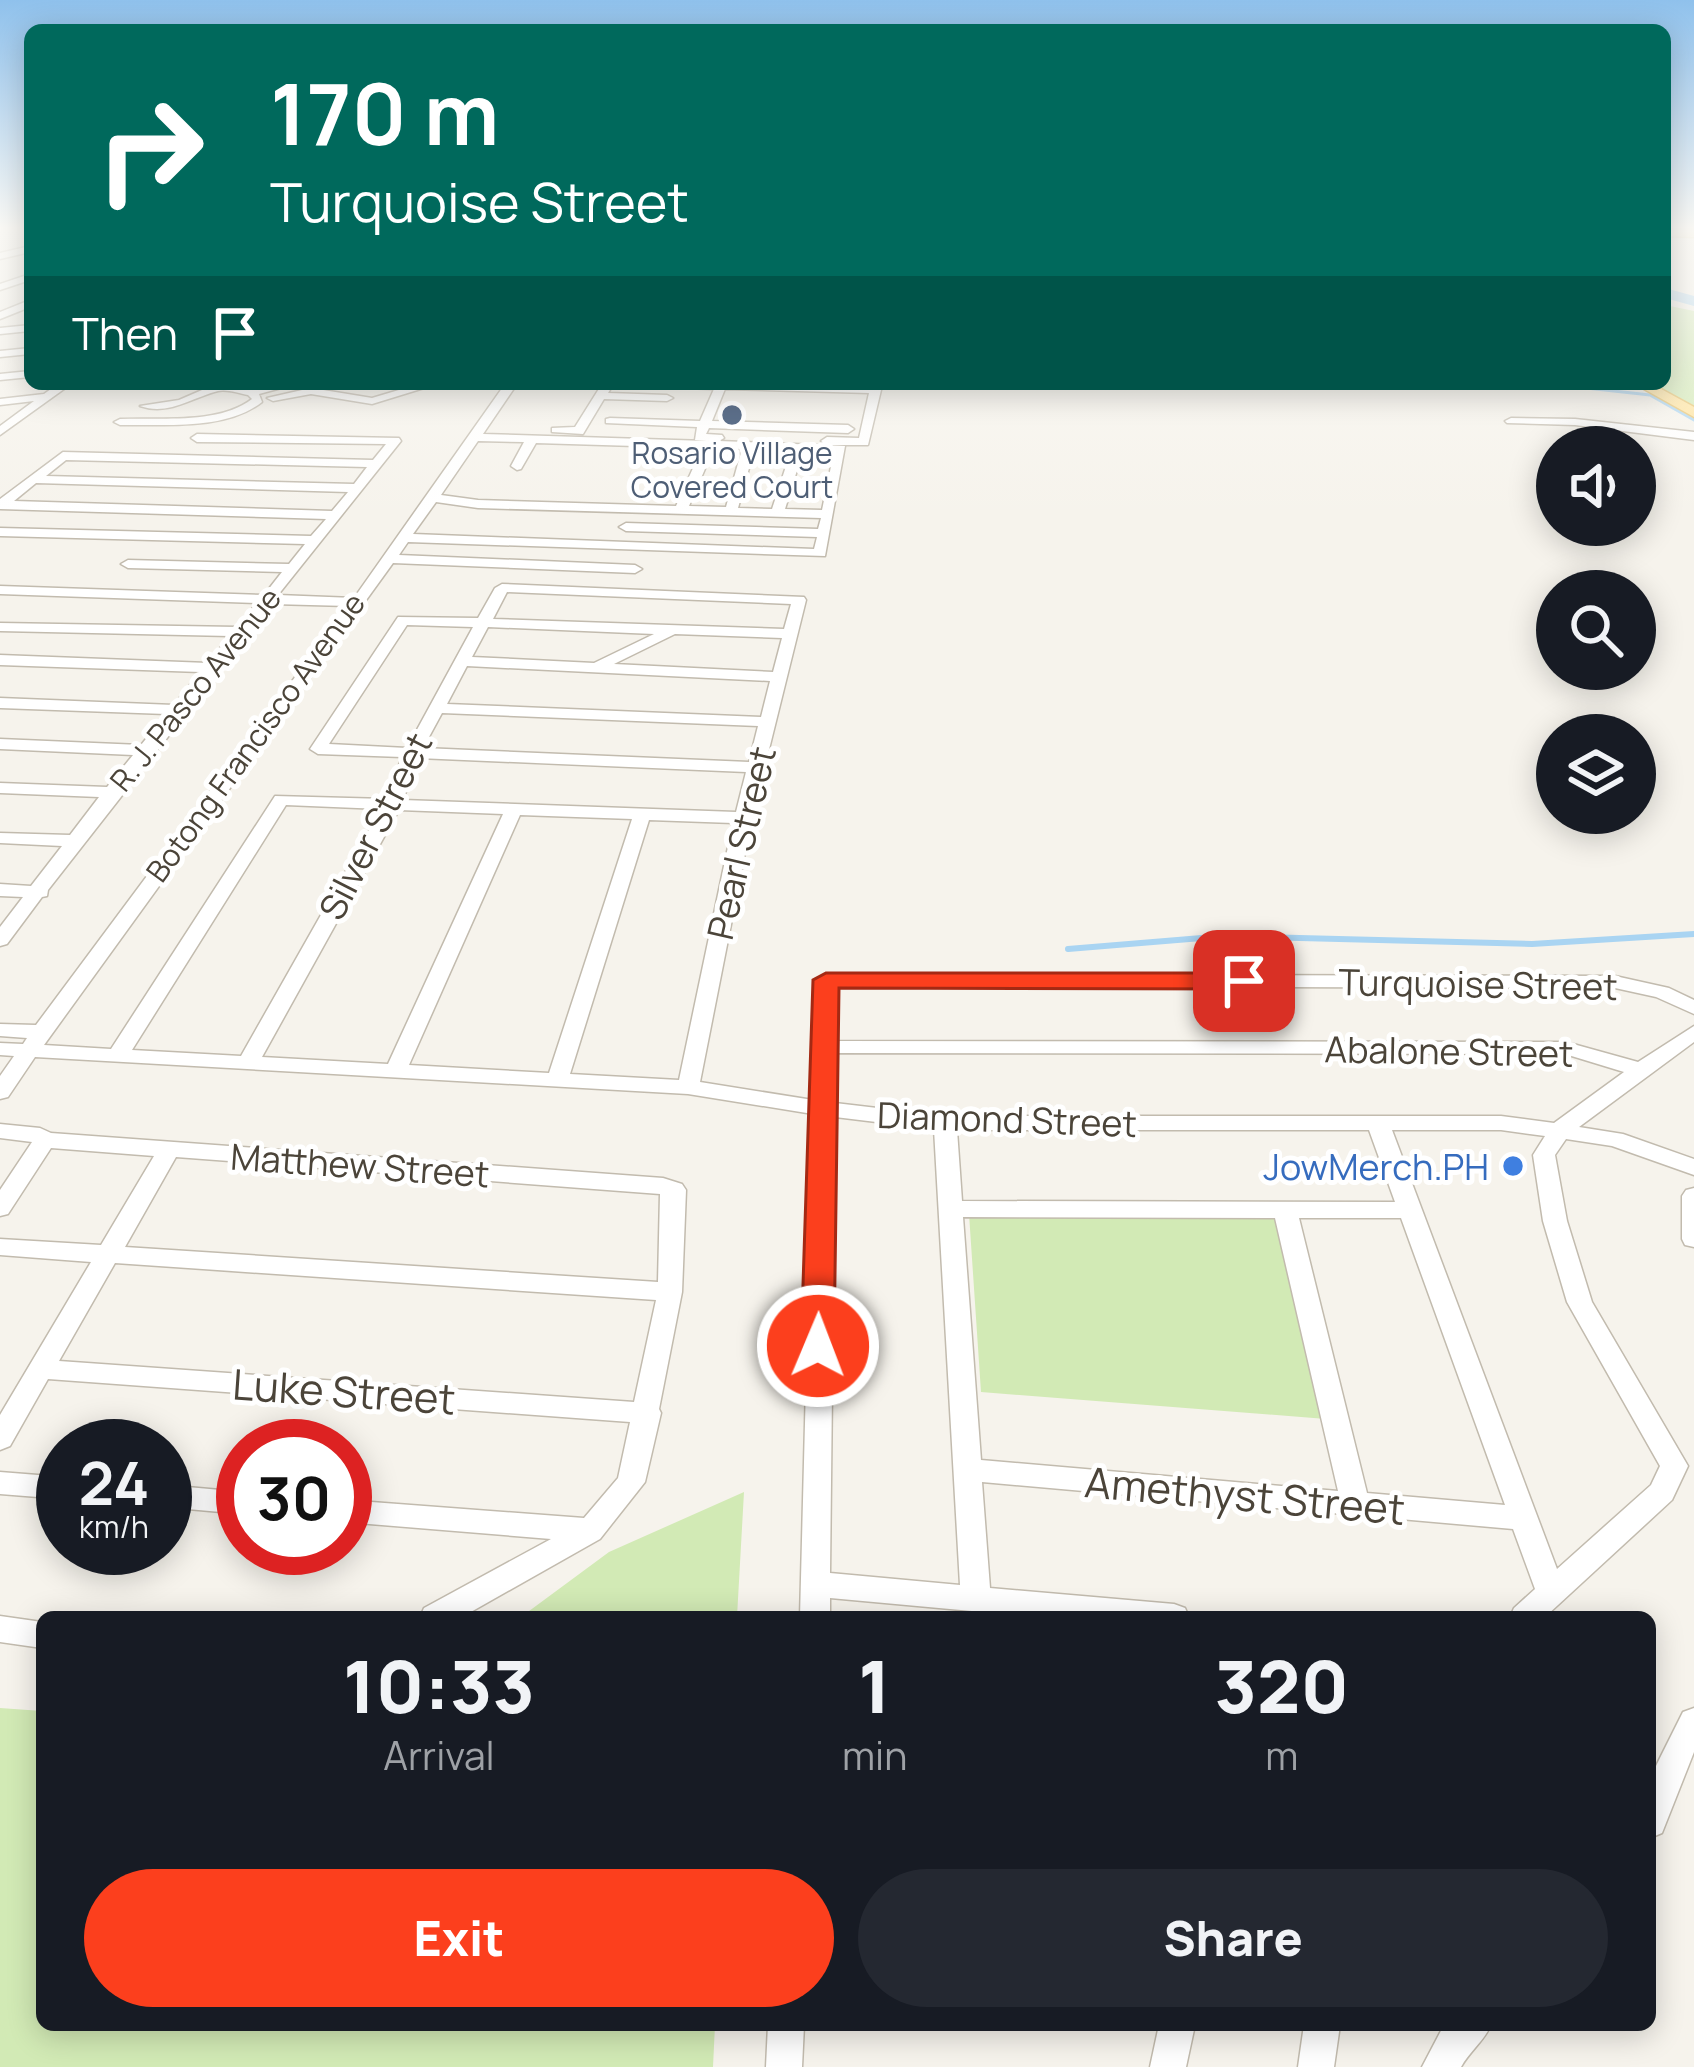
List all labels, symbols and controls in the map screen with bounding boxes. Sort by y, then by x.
text: 170 m [270,55,499,170]
icon: right [72,72,228,228]
text: Turquoise Street [270,164,689,238]
icon: arrive [202,300,268,366]
text: Then [72,302,178,364]
marker: Rosario Village Covered Court [719,402,745,428]
map controls [1536,426,1656,834]
button: sound [1536,426,1656,546]
place label: Rosario Village Covered Court [631,432,833,507]
button: search [1536,570,1656,690]
street label: R. J. Pasco Avenue [100,579,290,799]
street label: Botong Francisco Avenue [136,584,374,890]
button: layers [1536,714,1656,834]
street label: Silver Street [307,724,443,928]
street label: Pearl Street [695,742,787,944]
pin [1193,930,1295,1032]
icon: arrive [1211,948,1277,1014]
street label: Turquoise Street [1338,957,1618,1011]
street label: Abalone Street [1324,1024,1574,1078]
street label: Diamond Street [876,1090,1138,1148]
street label: Matthew Street [229,1132,491,1198]
place label: JowMerch.PH [1263,1142,1489,1191]
marker: JowMerch.PH [1500,1153,1526,1179]
position arrow [755,1283,881,1409]
street label: Luke Street [231,1354,457,1428]
speed limit sign: 30 [216,1419,372,1575]
text: 24 [78,1441,150,1523]
street label: Amethyst Street [1082,1452,1408,1538]
text: km/h [79,1506,149,1547]
text: 10:33 [343,1636,535,1735]
text: 1 [858,1636,891,1735]
text: 320 [1214,1636,1349,1735]
text: Arrival [383,1728,495,1782]
text: min [842,1728,907,1782]
text: m [1265,1728,1298,1782]
button: Exit [84,1869,834,2007]
button: Share [858,1869,1608,2007]

